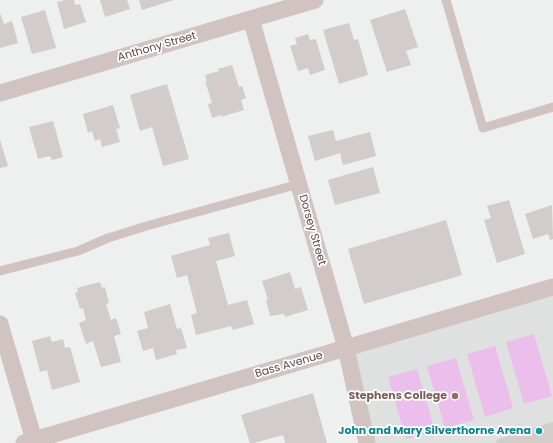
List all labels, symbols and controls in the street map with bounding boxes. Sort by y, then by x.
street label: Anthony Street [116,30,198,64]
street label: Dorsey Street [296,193,328,267]
street label: Bass Avenue [254,349,324,381]
place label: Stephens College [349,389,447,403]
marker: Stephens College [450,391,460,401]
place label: John and Mary Silverthorne Arena [338,424,531,438]
marker: John and Mary Silverthorne Arena [534,426,544,436]

